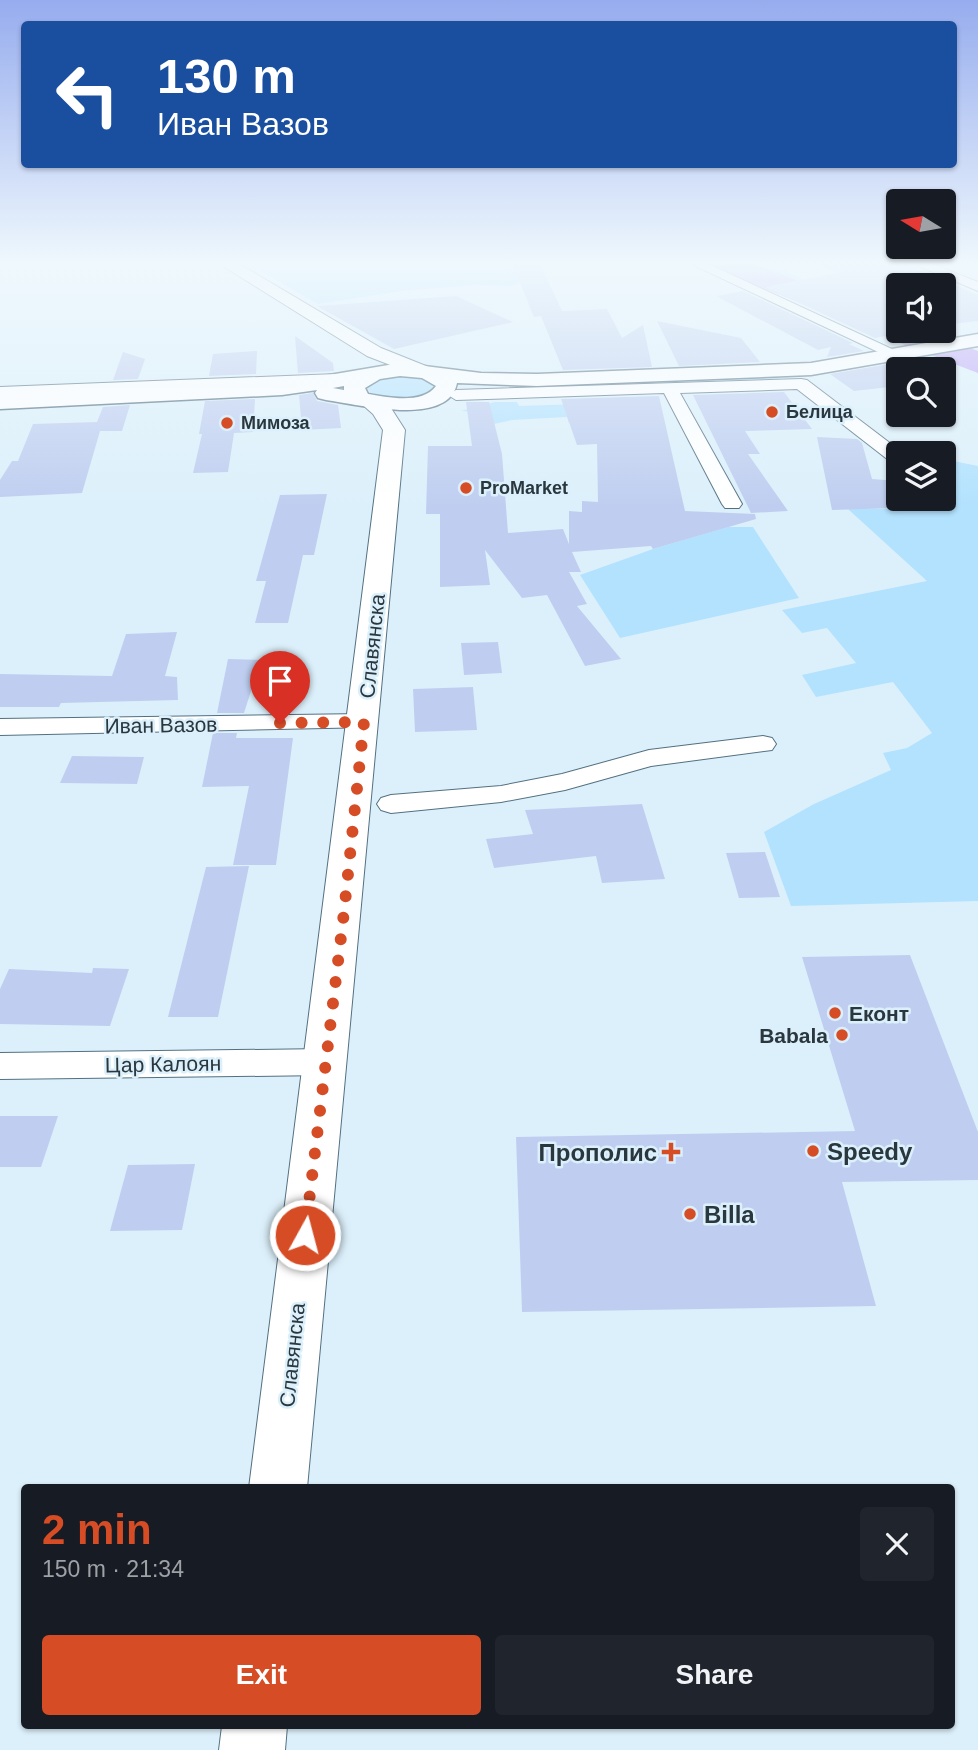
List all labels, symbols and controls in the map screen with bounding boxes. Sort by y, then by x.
icon: left [42,49,133,140]
text: 130 m [157,49,296,103]
text: Иван Вазов [157,106,329,142]
north arrow [886,189,956,259]
map controls [886,189,956,511]
button: sound [886,273,956,343]
button: search [886,357,956,427]
place label: Белица [786,402,854,422]
marker: Белица [764,404,780,420]
place label: Мимоза [241,413,311,433]
marker: Мимоза [219,415,235,431]
button: layers [886,441,956,511]
place label: ProMarket [480,478,568,498]
marker: ProMarket [458,480,474,496]
street label: Славянска [355,592,389,699]
pin [250,651,310,723]
icon: arrive [261,662,299,700]
street label: Иван Вазов [104,713,218,737]
place label: Еконт [849,1002,909,1025]
marker: Еконт [827,1005,843,1021]
place label: Babala [759,1024,828,1047]
marker: Babala [834,1027,850,1043]
street label: Цар Калоян [105,1051,221,1077]
place label: Speedy [827,1138,913,1165]
place label: Прополис [539,1139,657,1166]
marker: Speedy [805,1143,821,1159]
marker: Прополис [663,1144,679,1160]
position arrow [268,1198,342,1272]
place label: Billa [704,1201,755,1228]
marker: Billa [682,1206,698,1222]
street label: Славянска [275,1301,309,1408]
text: 2 min [42,1506,152,1553]
button: close [860,1507,934,1581]
text: 150 m · 21:34 [42,1556,184,1582]
button: Exit [42,1635,481,1715]
button: Share [495,1635,934,1715]

